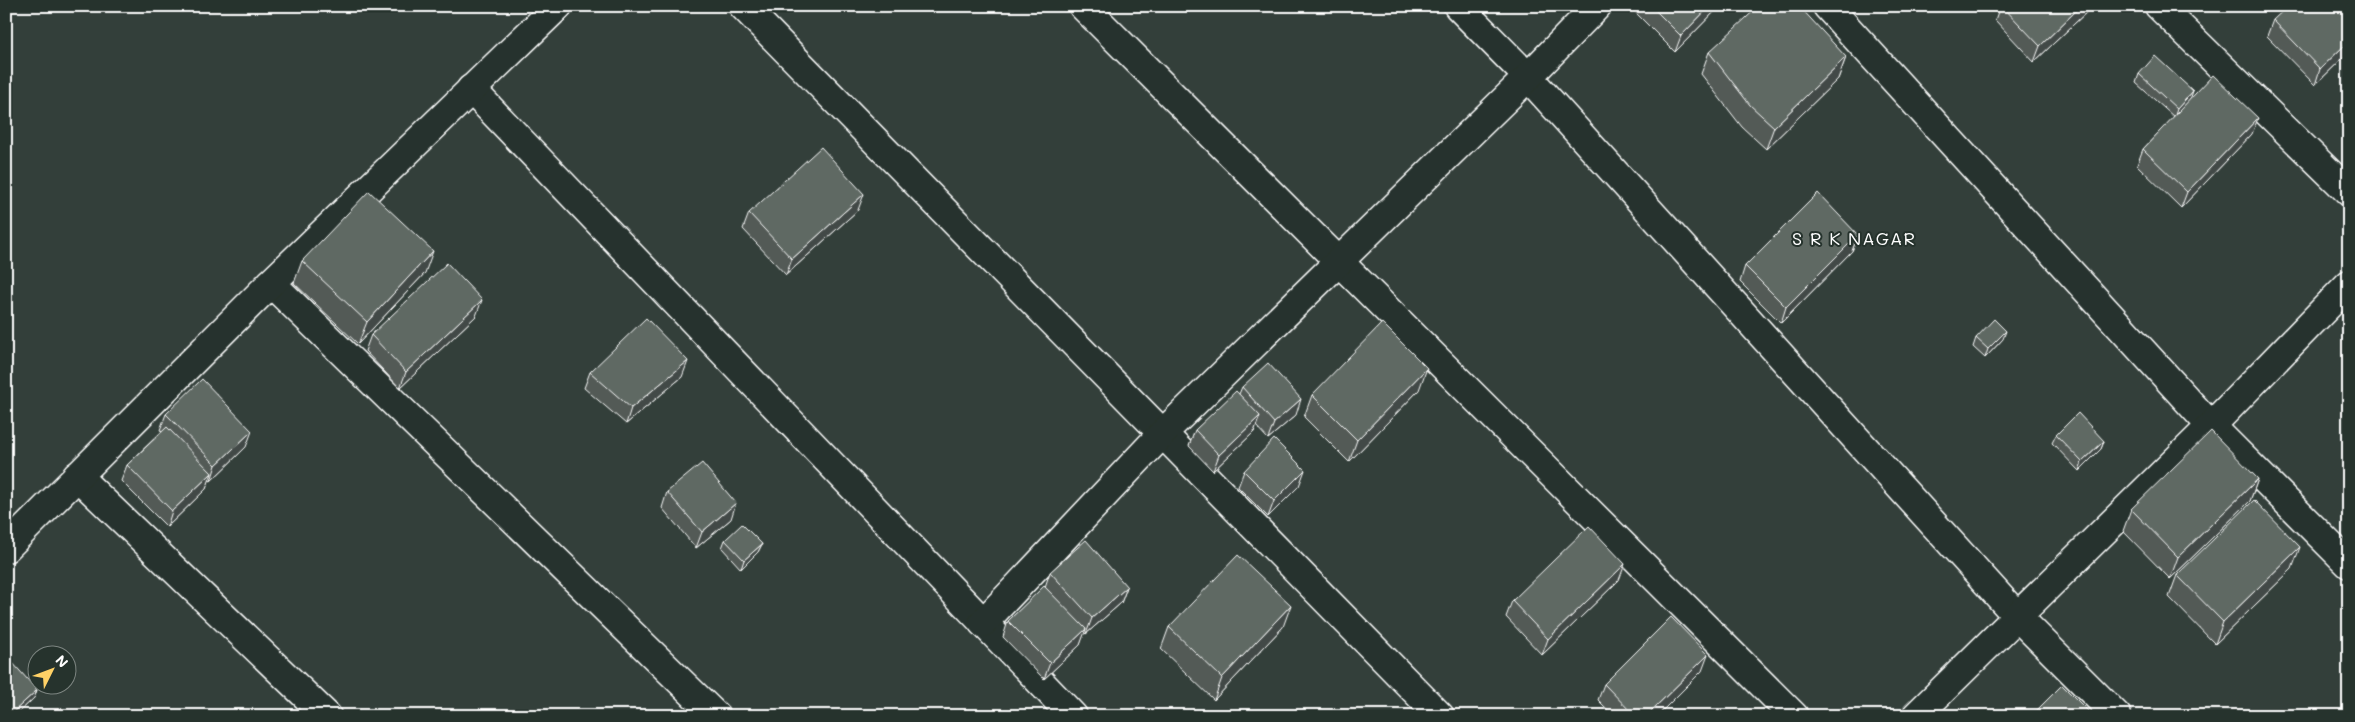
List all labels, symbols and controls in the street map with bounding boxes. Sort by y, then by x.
district label: S R K NAGAR [1792,226,1916,250]
north arrow [28,644,78,694]
text: N [51,651,73,671]

